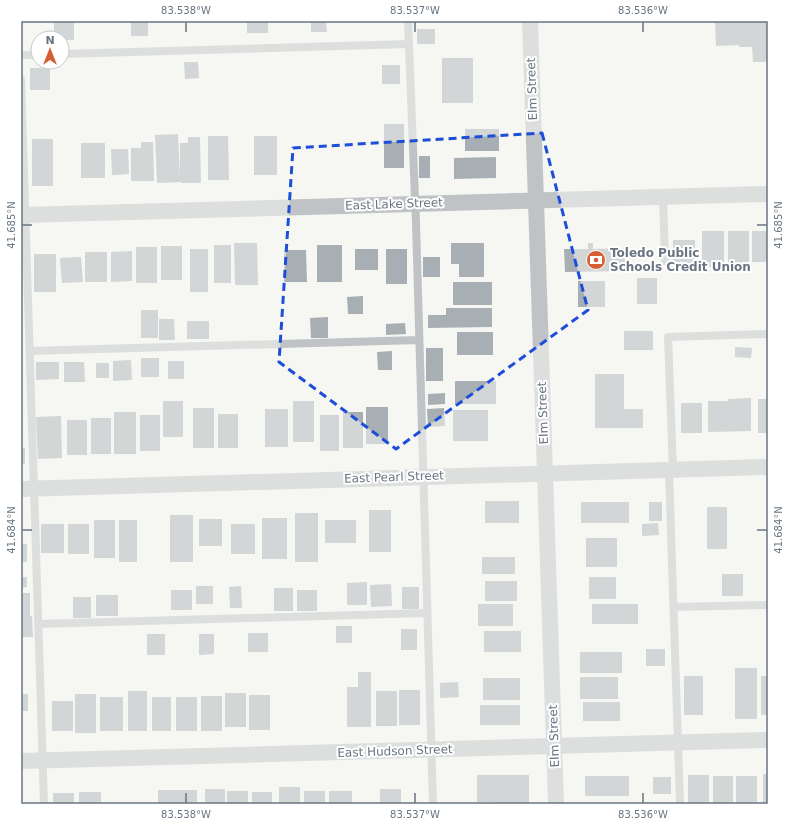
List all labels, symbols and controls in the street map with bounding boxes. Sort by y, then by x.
text: 83.538°W [161,5,211,16]
text: 83.537°W [390,5,440,16]
text: 83.536°W [618,5,668,16]
north arrow [30,30,70,70]
text: N [45,34,55,47]
street label: Elm Street [524,57,540,121]
street label: East Lake Street [345,195,443,213]
text: 41.685°N [6,201,17,249]
text: 41.685°N [773,201,784,249]
place label: Toledo Public Schools Credit Union [610,246,751,274]
bank icon: Toledo Public Schools Credit Union [585,249,607,271]
street label: Elm Street [535,381,551,445]
street label: East Pearl Street [344,468,444,486]
text: 41.684°N [6,506,17,554]
text: 41.684°N [773,506,784,554]
street label: Elm Street [546,704,562,768]
street label: East Hudson Street [337,742,453,760]
text: 83.538°W [161,809,211,820]
text: 83.537°W [390,809,440,820]
text: 83.536°W [618,809,668,820]

